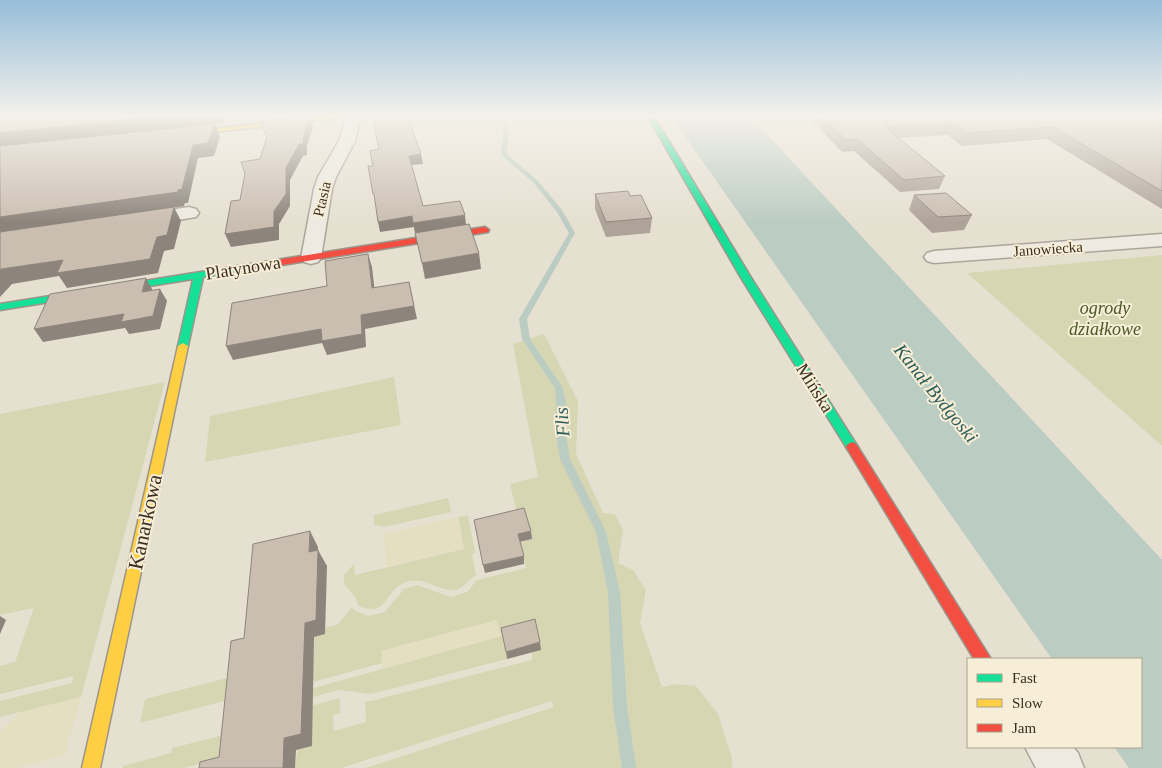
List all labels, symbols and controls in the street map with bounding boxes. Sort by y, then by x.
street label: Ptasia [310,179,334,218]
street label: Janowiecka [1013,239,1084,259]
street label: Platynowa [204,252,282,284]
park label: ogrody działkowe [1069,298,1141,339]
water label: Kanał Bydgoski [889,339,982,447]
street label: Mińska [792,360,838,416]
water label: Flis [550,407,574,438]
street label: Kanarkowa [123,472,167,572]
legend [967,658,1142,748]
text: Fast [1012,670,1038,686]
text: Slow [1012,695,1043,711]
text: Jam [1012,720,1036,736]

